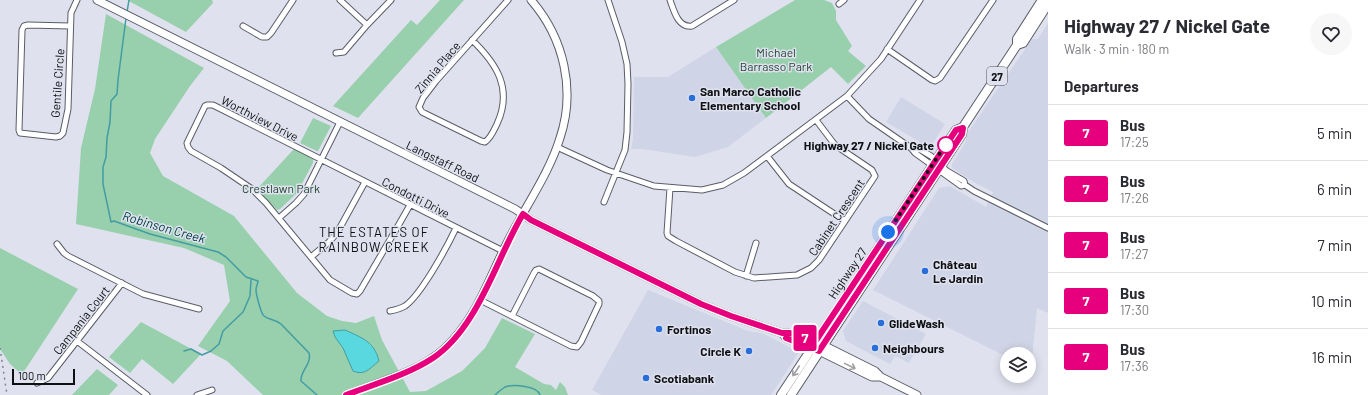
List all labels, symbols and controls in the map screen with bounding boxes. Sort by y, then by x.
button: heart [1310,13,1352,55]
text: Highway 27 / Nickel Gate [1064,14,1270,37]
street label: Zinnia Place [411,38,463,96]
text: Walk · 3 min · 180 m [1064,41,1169,57]
park label: Michael Barrasso Park [740,45,812,73]
street label: Gentile Circle [48,48,66,118]
road number: 27 [987,67,1007,85]
text: Departures [1064,77,1139,95]
place label: San Marco Catholic Elementary School [700,84,801,112]
street label: Worthview Drive [219,93,301,143]
marker: San Marco Catholic Elementary School [687,93,697,103]
text: Bus [1120,116,1145,134]
text: 7 [1083,124,1089,141]
text: 5 min [1317,124,1352,142]
text: 17:25 [1120,134,1149,150]
marker: Highway 27 / Nickel Gate [937,136,955,154]
street label: Langstaff Road [404,137,482,185]
place label: Highway 27 / Nickel Gate [804,138,934,152]
text: Bus [1120,172,1145,190]
street label: Condotti Drive [380,174,452,220]
street label: Cabinet Crescent [805,176,867,258]
text: 7 [1083,180,1089,197]
text: 6 min [1317,180,1352,198]
park label: Crestlawn Park [242,181,320,195]
text: 17:26 [1120,190,1149,206]
water label: Robinson Creek [121,208,208,247]
your location [878,222,898,242]
district label: THE ESTATES OF RAINBOW CREEK [319,224,429,255]
text: Bus [1120,228,1145,246]
text: 7 [1083,236,1089,253]
text: 7 min [1318,236,1352,254]
street label: Highway 27 [825,245,869,301]
text: 17:27 [1120,246,1148,262]
place label: Château Le Jardin [933,257,983,285]
marker: Château Le Jardin [920,266,930,276]
street label: Campania Court [50,283,112,357]
text: Bus [1120,284,1145,302]
text: 7 [1083,292,1089,309]
text: 10 min [1311,292,1352,310]
text: 17:30 [1120,302,1149,318]
place label: GlideWash [889,316,944,330]
marker: GlideWash [876,318,886,328]
place label: Fortinos [667,322,711,336]
marker: Fortinos [654,324,664,334]
line badge: 7 [792,325,818,351]
text: 7 [802,329,808,346]
text: Bus [1120,340,1145,358]
place label: Neighbours [883,341,944,355]
marker: Neighbours [870,343,880,353]
place label: Circle K [700,344,741,358]
marker: Circle K [744,346,754,356]
map controls [1000,347,1036,383]
button: layers [1000,347,1036,383]
text: 7 [1083,348,1089,365]
text: 16 min [1312,348,1352,366]
text: 17:36 [1120,358,1149,374]
one-way arrow [843,363,855,370]
one-way arrow [792,365,800,376]
scale bar [12,367,75,386]
text: 100 m [18,369,46,382]
place label: Scotiabank [654,371,715,385]
marker: Scotiabank [641,373,651,383]

